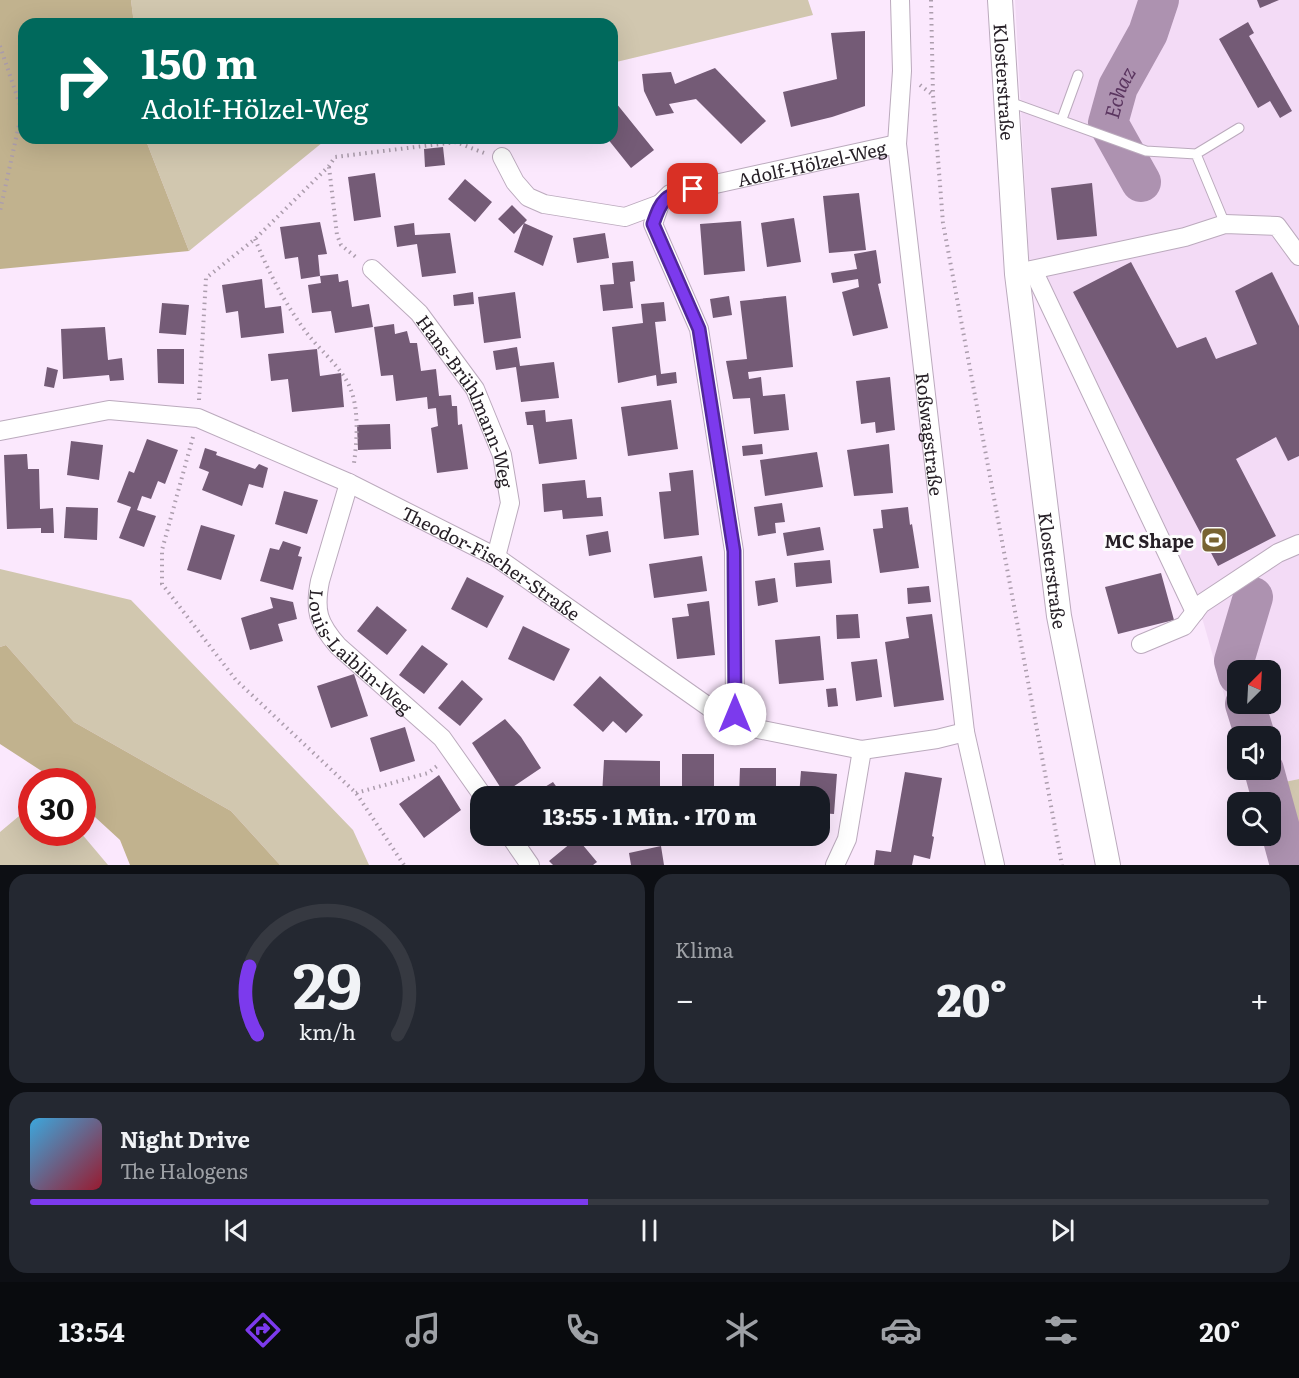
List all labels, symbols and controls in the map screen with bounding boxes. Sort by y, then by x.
street label: Klosterstraße [988,23,1022,141]
text: 150 m [141,30,257,92]
icon: right [42,42,120,120]
water label: Echaz [1095,60,1142,122]
text: Adolf-Hölzel-Weg [141,87,369,127]
street label: Adolf-Hölzel-Weg [735,133,890,192]
pin [667,163,718,214]
icon: arrive [676,172,709,205]
street label: Hans-Brühlmann-Weg [411,309,521,491]
street label: Roßwagstraße [910,371,951,497]
street label: Theodor-Fischer-Straße [397,498,586,626]
street label: Klosterstraße [1033,510,1075,631]
sports icon: MC Shape [1199,525,1229,555]
place label: MC Shape [1104,527,1194,554]
street label: Louis-Laiblin-Weg [304,588,420,720]
north arrow [1227,660,1281,714]
map controls [1227,660,1281,846]
position arrow [703,682,767,746]
button: sound [1227,726,1281,780]
speed limit sign: 30 [18,768,96,846]
button: search [1227,792,1281,846]
text: 13:55 · 1 Min. · 170 m [543,799,757,832]
text: Klima [675,934,734,964]
text: 29 [292,936,362,1028]
text: 20° [937,964,1007,1031]
text: − [675,973,694,1022]
text: + [1250,973,1269,1022]
text: km/h [298,1016,356,1048]
text: Night Drive [120,1122,250,1155]
text: The Halogens [120,1155,248,1185]
icon: previous [220,1214,253,1247]
icon: pause [633,1214,666,1247]
icon: next [1046,1214,1079,1247]
icon: directions [242,1309,284,1351]
icon: music [402,1309,444,1351]
icon: phone [561,1309,603,1351]
icon: climate [721,1309,763,1351]
icon: car [880,1309,922,1351]
icon: filters [1040,1309,1082,1351]
text: 13:54 [59,1310,125,1350]
text: 20° [1199,1310,1240,1350]

